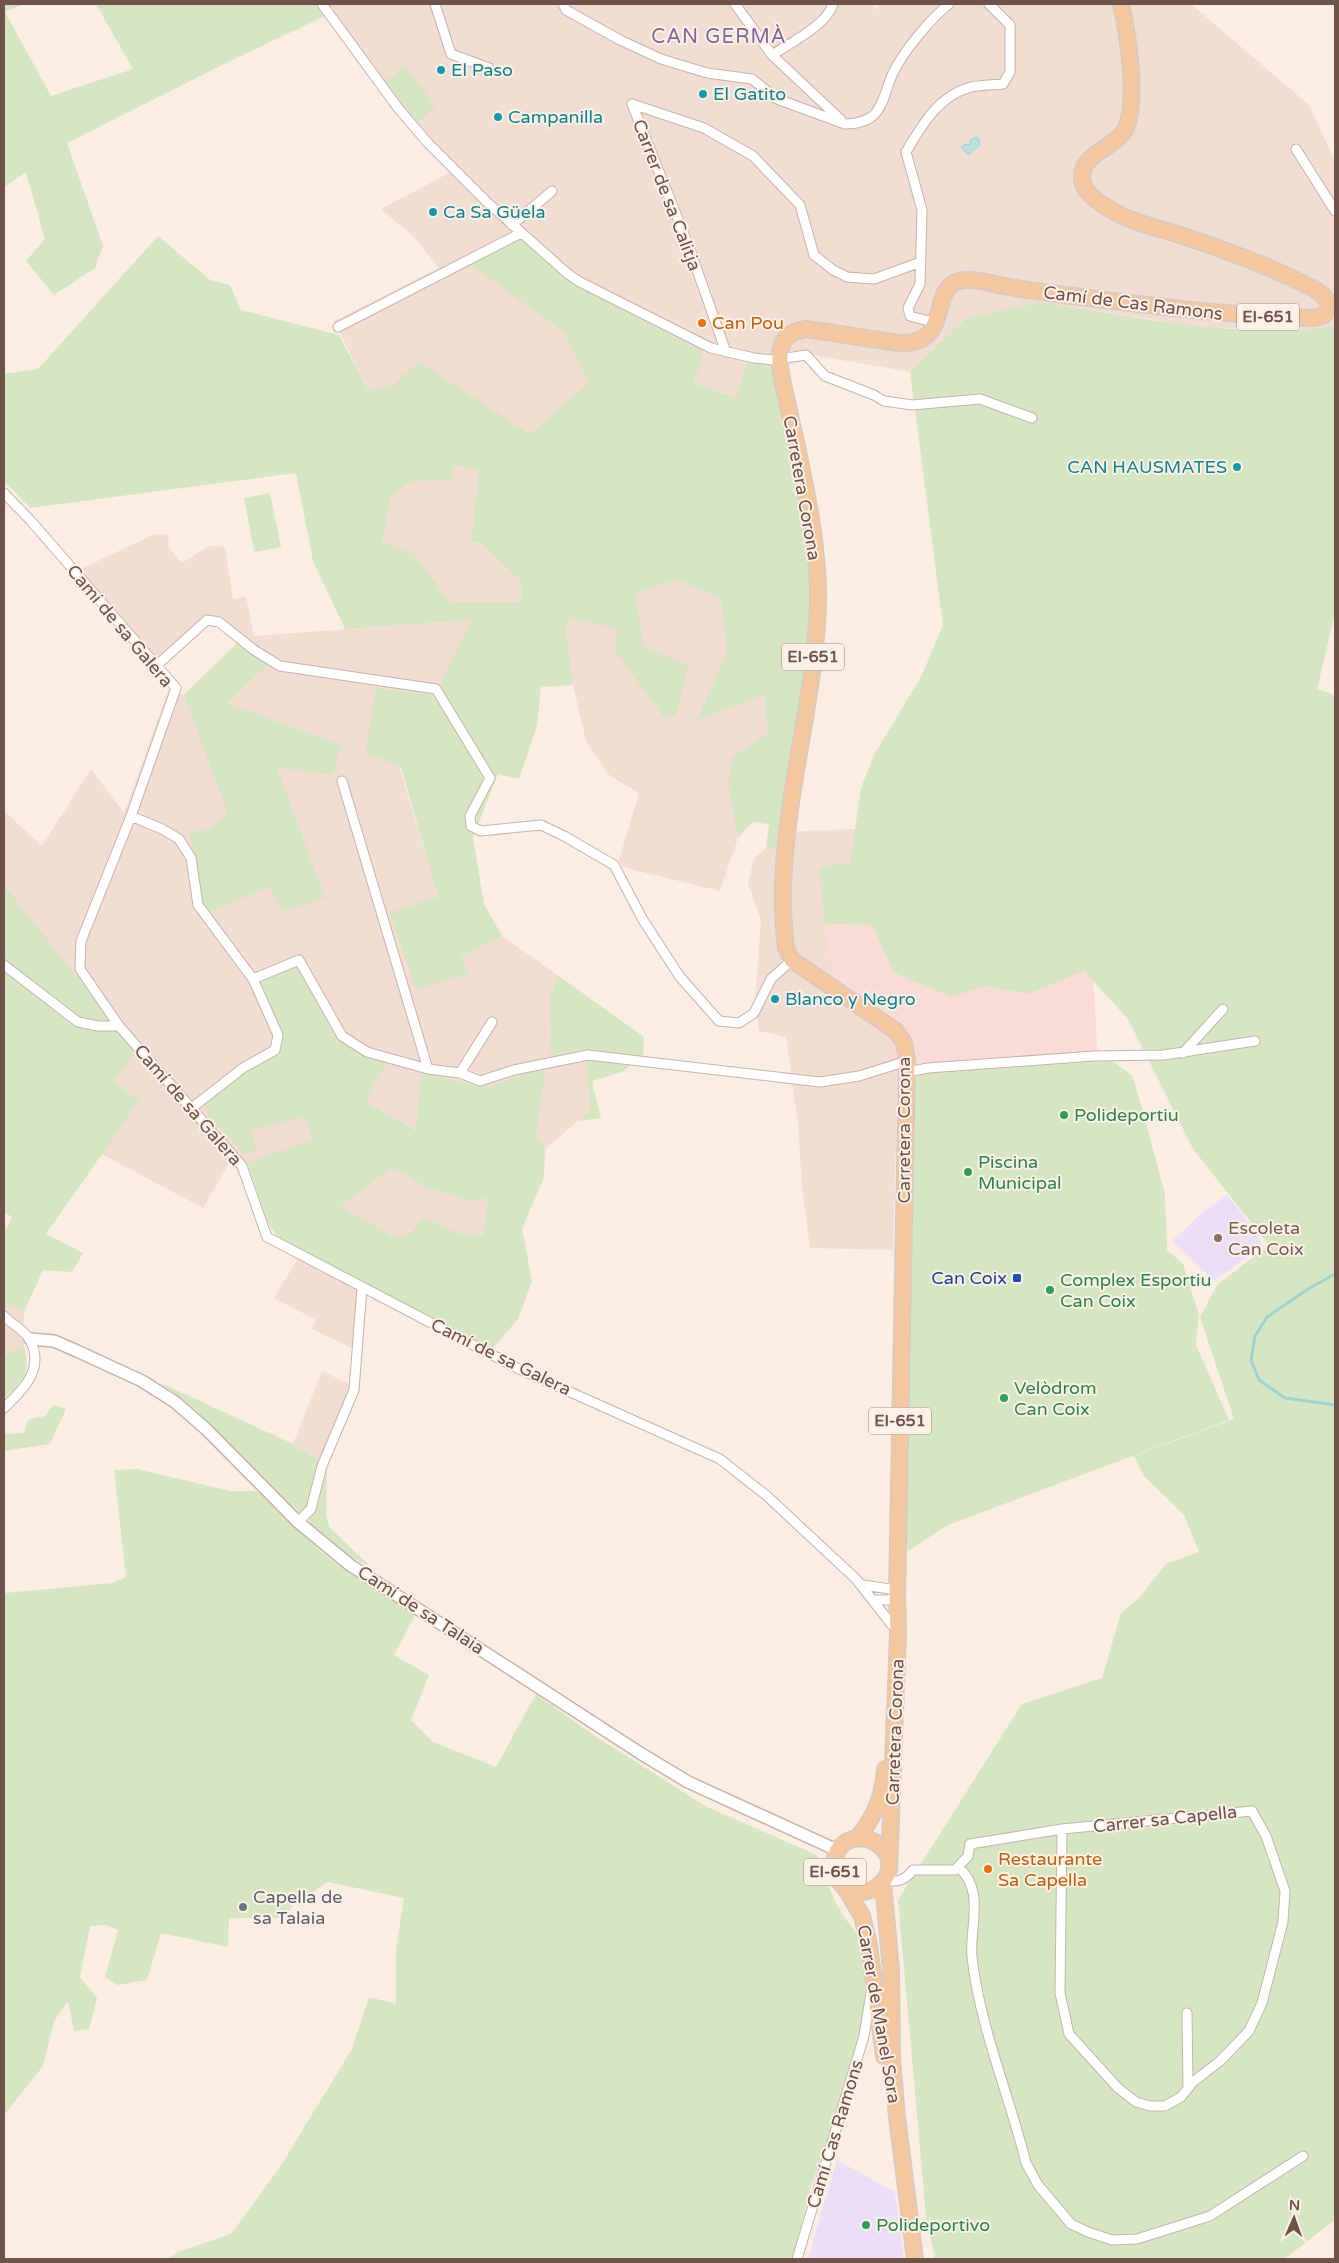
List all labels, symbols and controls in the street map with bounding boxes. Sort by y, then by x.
district label: CAN GERMÀ [651,24,787,49]
place label: El Paso [451,59,513,81]
marker: El Paso [435,64,447,76]
place label: El Gatito [713,83,786,105]
marker: El Gatito [697,88,709,100]
place label: Campanilla [508,106,603,128]
marker: Campanilla [492,111,504,123]
street label: Carrer de sa Calitja [628,116,706,274]
place label: Ca Sa Güela [443,201,546,223]
marker: Ca Sa Güela [427,206,439,218]
street label: Camí de Cas Ramons [1042,281,1224,325]
road number: EI-651 [1237,304,1299,330]
place label: Can Pou [712,312,784,334]
marker: Can Pou [696,317,708,329]
street label: Carretera Corona [778,414,826,562]
place label: CAN HAUSMATES [1067,456,1227,478]
marker: CAN HAUSMATES [1231,461,1243,473]
street label: Camí de sa Galera [62,560,178,692]
road number: EI-651 [782,644,844,670]
place label: Blanco y Negro [785,988,916,1010]
marker: Blanco y Negro [769,993,781,1005]
street label: Camí de sa Galera [129,1040,247,1170]
street label: Carretera Corona [893,1057,915,1203]
place label: Polideportiu [1074,1104,1179,1126]
marker: Polideportiu [1058,1109,1070,1121]
place label: Piscina Municipal [978,1151,1062,1194]
marker: Piscina Municipal [962,1166,974,1178]
place label: Escoleta Can Coix [1228,1217,1304,1260]
marker: Escoleta Can Coix [1212,1232,1224,1244]
place label: Can Coix [931,1267,1007,1289]
place label: Complex Esportiu Can Coix [1060,1269,1212,1312]
marker: Can Coix [1011,1272,1023,1284]
marker: Complex Esportiu Can Coix [1044,1284,1056,1296]
street label: Camí de sa Galera [427,1313,575,1401]
place label: Velòdrom Can Coix [1014,1377,1097,1420]
marker: Velòdrom Can Coix [998,1392,1010,1404]
road number: EI-651 [869,1408,931,1434]
street label: Camí de sa Talaia [353,1561,489,1659]
street label: Carretera Corona [881,1658,909,1806]
street label: Carrer sa Capella [1092,1801,1238,1837]
place label: Restaurante Sa Capella [998,1848,1102,1891]
road number: EI-651 [804,1858,866,1885]
marker: Restaurante Sa Capella [982,1863,994,1875]
place label: Capella de sa Talaia [253,1886,342,1929]
marker: Capella de sa Talaia [237,1901,249,1913]
street label: Carrer de Manel Sora [852,1923,906,2105]
street label: Camí Cas Ramons [802,2057,868,2211]
north arrow [1269,2193,1319,2243]
text: N [1289,2197,1300,2214]
place label: Polideportivo [876,2214,990,2236]
marker: Polideportivo [860,2219,872,2231]

